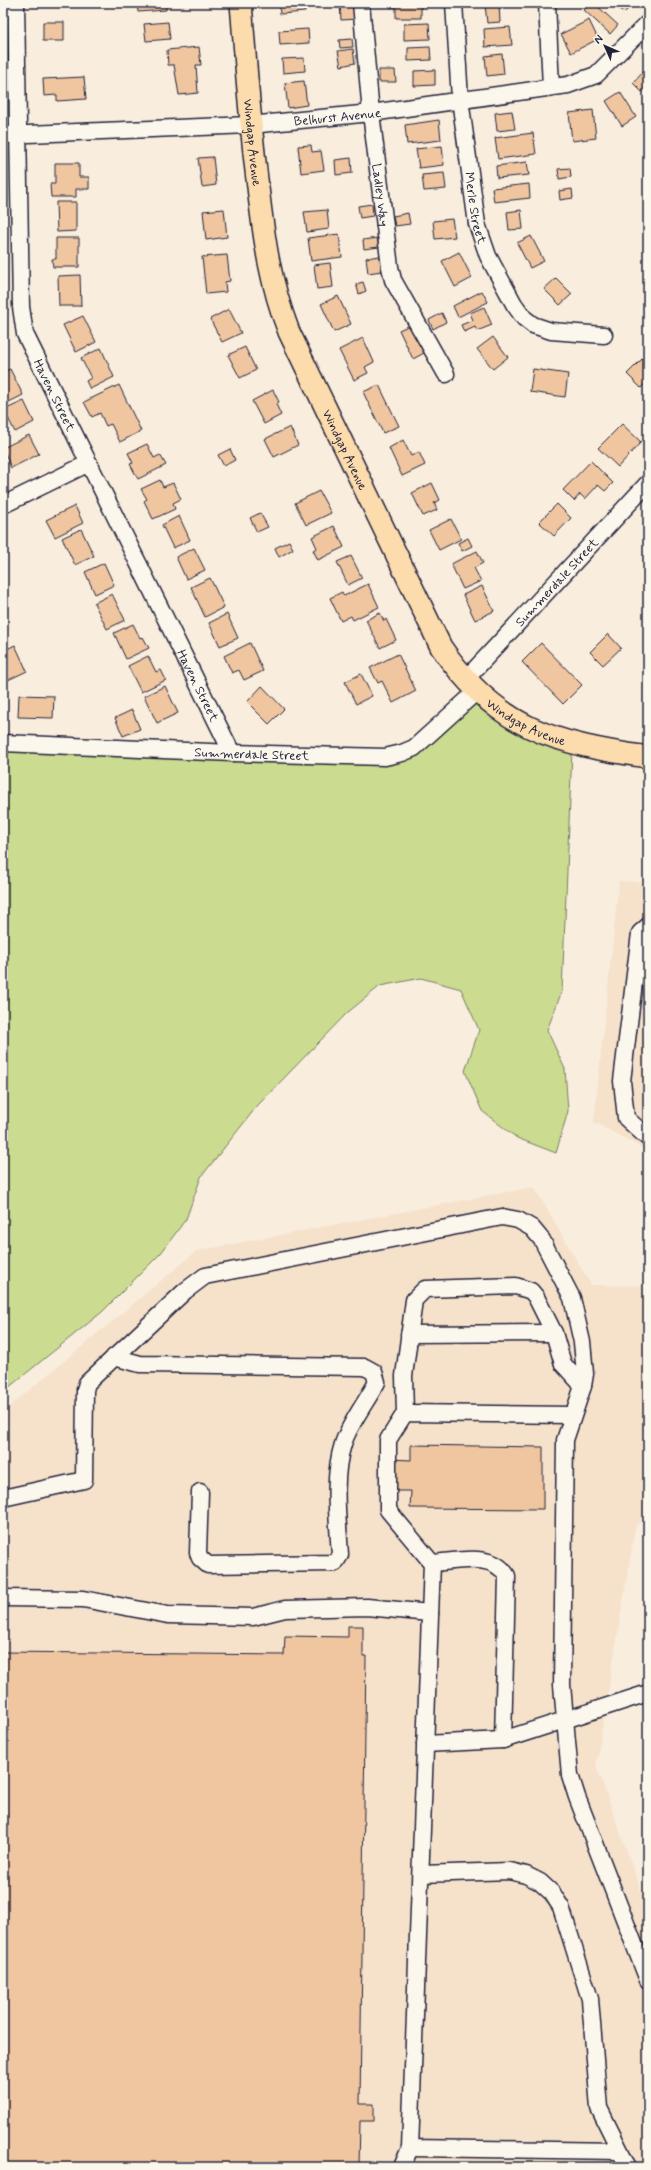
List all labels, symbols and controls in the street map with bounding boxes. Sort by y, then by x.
north arrow [585,26,625,66]
text: N [591,32,606,47]
street label: Windgap Avenue [239,98,265,187]
street label: Belhurst Avenue [293,105,382,131]
street label: Ladley Way [367,163,392,228]
street label: Merle Street [460,171,490,247]
street label: Haven Street [29,356,79,435]
street label: Windgap Avenue [318,407,371,493]
street label: Summerdale Street [512,535,603,631]
street label: Haven Street [172,647,222,725]
street label: Windgap Avenue [482,695,568,750]
street label: Summerdale Street [194,744,310,765]

